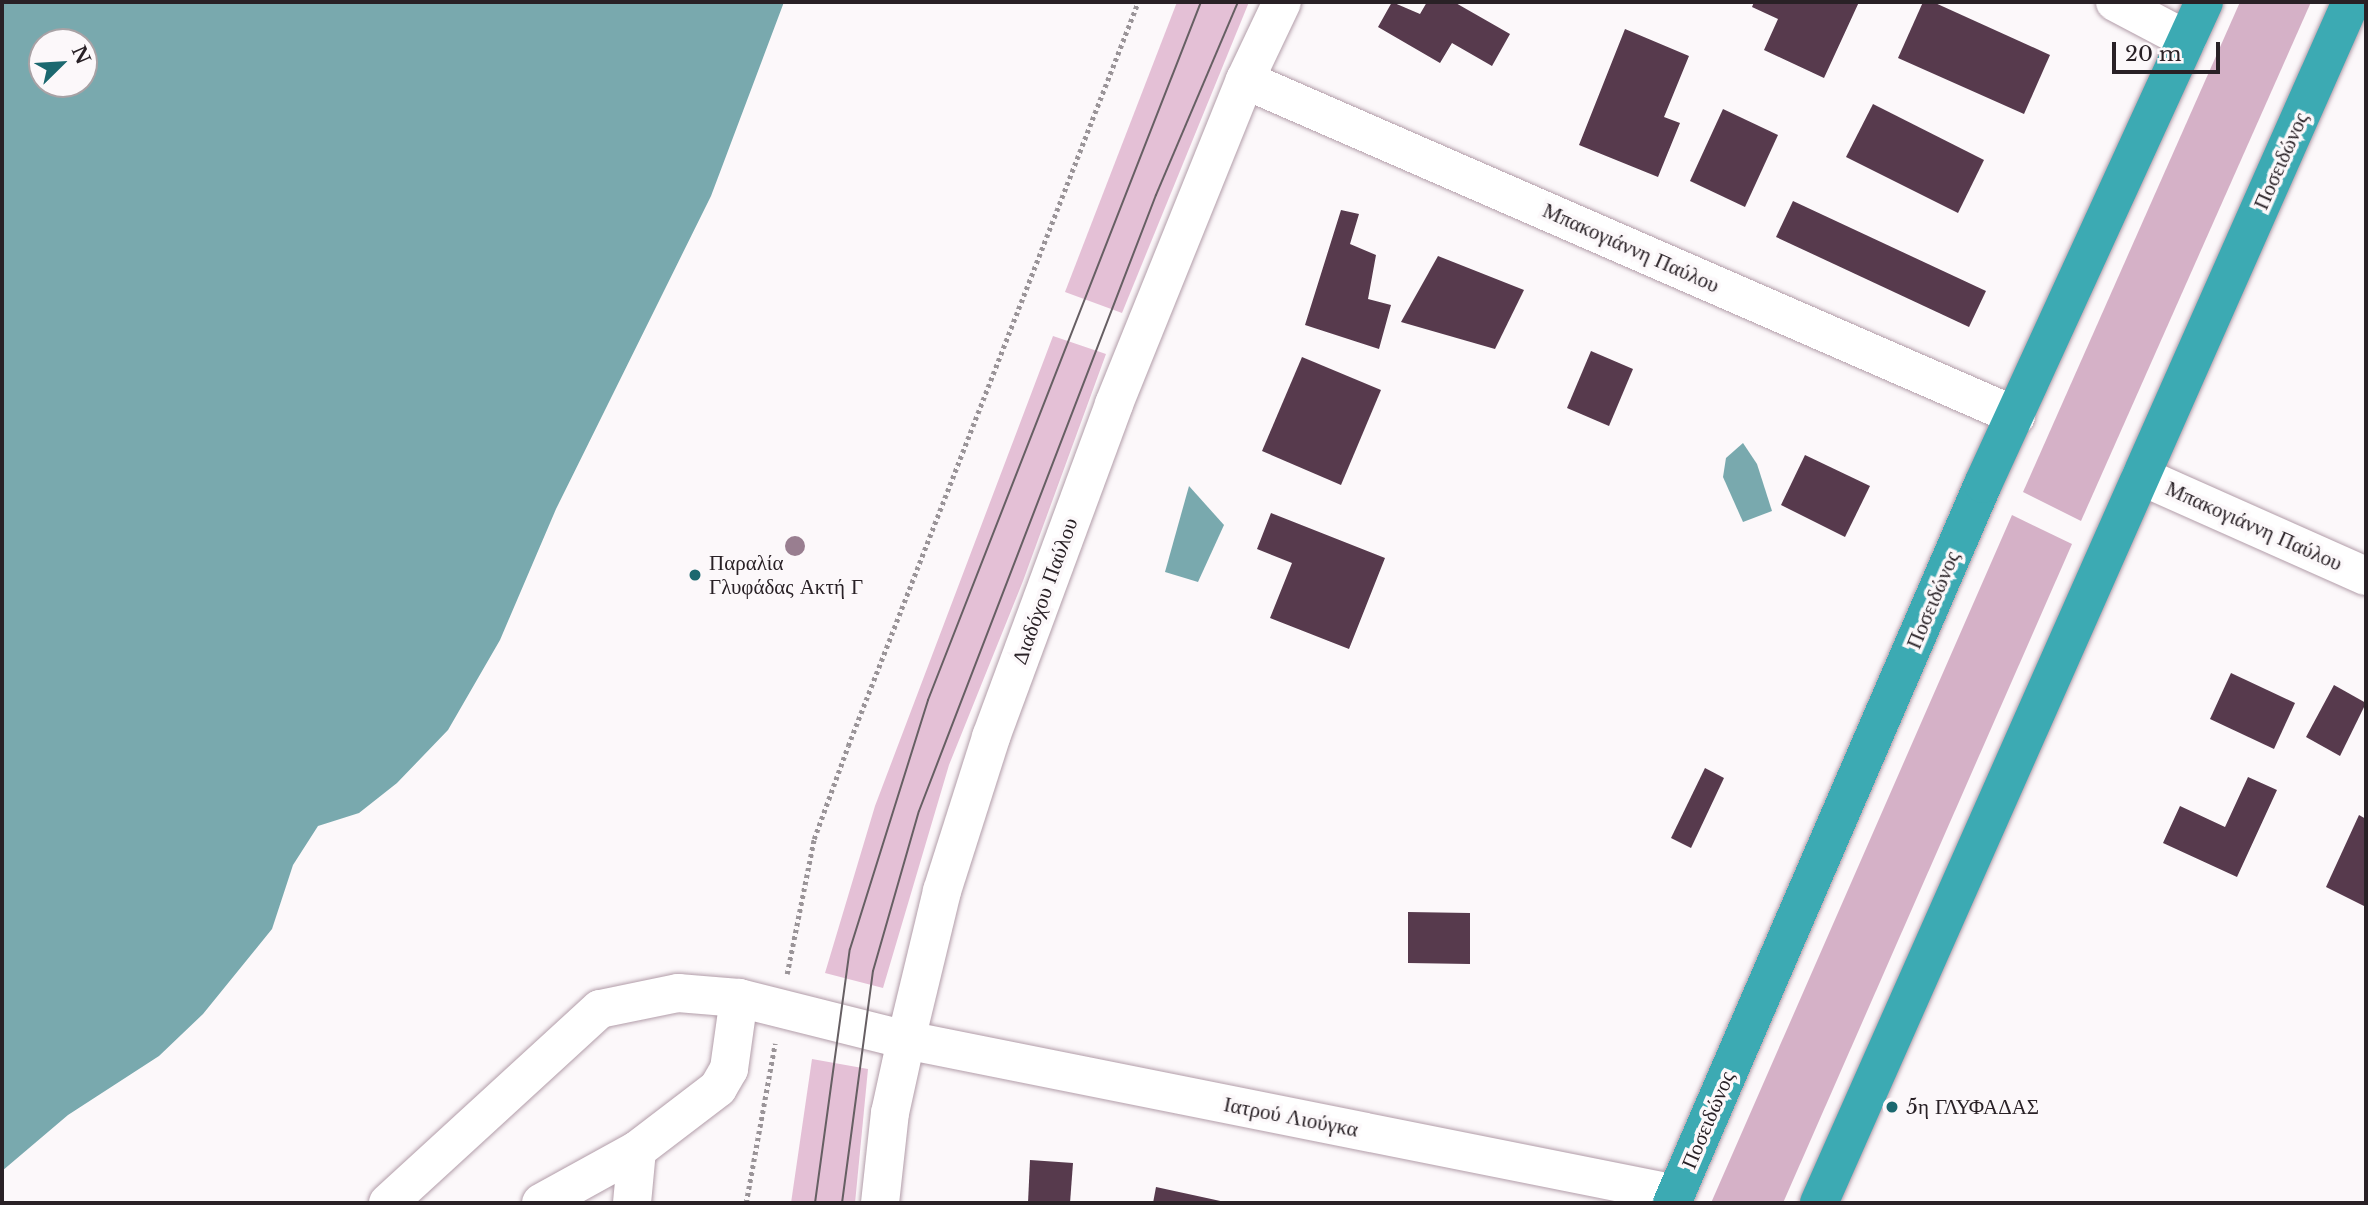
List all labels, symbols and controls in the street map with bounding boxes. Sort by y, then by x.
north arrow [28,28,98,98]
scale bar [2116,28,2224,72]
text: 20 m [2125,41,2182,67]
text: N [67,42,95,68]
street label: Ποσειδώνος [2248,109,2314,213]
street label: Μπακογιάννη Παύλου [1539,198,1723,298]
street label: Μπακογιάννη Παύλου [2162,476,2346,576]
street label: Διαδόχου Παύλου [1007,514,1083,668]
street label: Ποσειδώνος [1901,547,1965,653]
place label: Παραλία Γλυφάδας Ακτή Γ [709,550,863,600]
marker: Παραλία Γλυφάδας Ακτή Γ [687,567,703,583]
street label: Ποσειδώνος [1676,1067,1740,1173]
street label: Ιατρού Λιούγκα [1222,1092,1360,1142]
place label: 5η ΓΛΥΦΑΔΑΣ [1906,1094,2039,1120]
marker: 5η ΓΛΥΦΑΔΑΣ [1884,1099,1900,1115]

